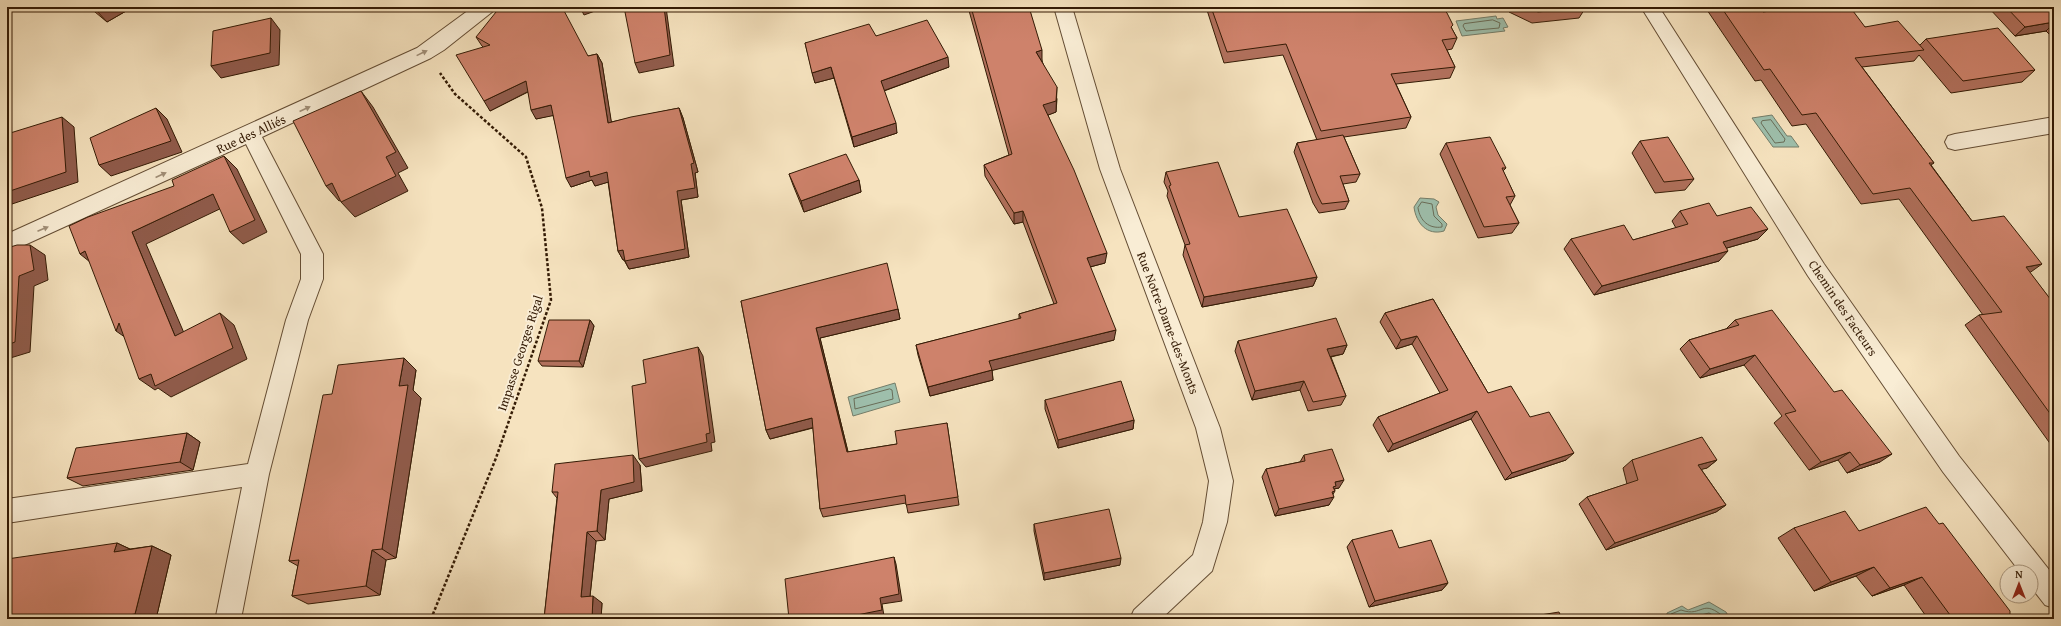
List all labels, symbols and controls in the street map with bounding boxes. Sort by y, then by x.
one-way arrow [416,50,428,56]
one-way arrow [299,106,310,112]
street label: Rue des Alliés [213,110,289,158]
one-way arrow [156,172,167,178]
one-way arrow [37,226,48,232]
street label: Rue Notre-Dame-des-Monts [1132,249,1204,397]
street label: Chemin des Facteurs [1804,256,1882,360]
street label: Impasse Georges Rigal [492,292,548,413]
north arrow [1999,564,2039,604]
text: N [2015,566,2023,582]

